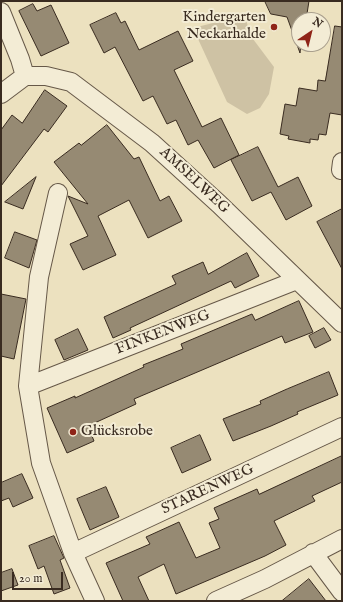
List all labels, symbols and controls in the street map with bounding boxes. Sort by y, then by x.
place label: Kindergarten Neckarhalde [183,9,266,44]
north arrow [291,12,331,52]
text: N [309,15,325,31]
marker: Kindergarten Neckarhalde [269,22,279,32]
street label: AMSELWEG [155,144,233,218]
street label: FINKENWEG [113,307,213,359]
place label: Glücksrobe [81,423,153,441]
marker: Glücksrobe [68,427,78,437]
street label: STARENWEG [159,461,257,519]
scale bar [14,564,65,590]
text: 20 m [19,571,42,586]

